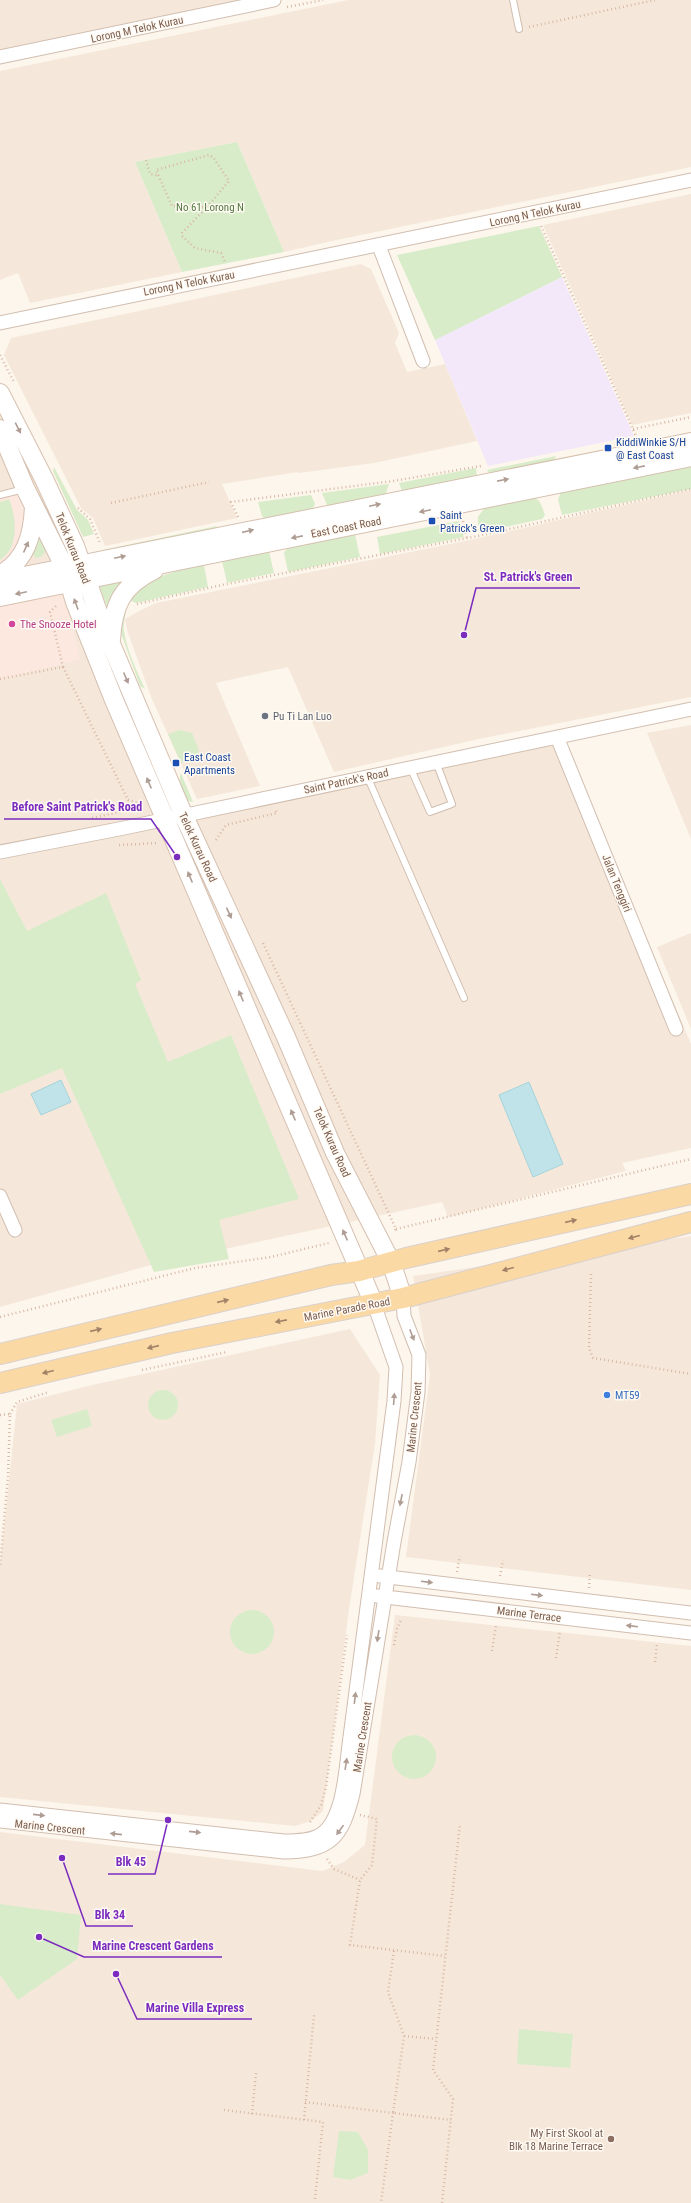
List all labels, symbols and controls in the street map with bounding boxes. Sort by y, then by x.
street label: Lorong M Telok Kurau [90,13,185,46]
street label: Lorong N Telok Kurau [488,197,582,229]
park label: No 61 Lorong N [176,201,244,214]
street label: Lorong N Telok Kurau [142,268,236,299]
one-way arrow [15,422,21,434]
place label: KiddiWinkie S/H @ East Coast [616,436,686,462]
marker: KiddiWinkie S/H @ East Coast [603,443,613,453]
one-way arrow [633,464,645,470]
one-way arrow [496,476,509,482]
one-way arrow [369,502,381,508]
one-way arrow [419,509,431,515]
place label: Saint Patrick's Green [440,509,505,535]
street label: Telok Kurau Road [52,511,93,586]
street label: East Coast Road [310,514,382,541]
marker: Saint Patrick's Green [427,516,437,526]
one-way arrow [242,528,254,534]
one-way arrow [291,534,303,540]
one-way arrow [23,542,29,553]
one-way arrow [114,554,127,560]
callout: St. Patrick's Green [476,564,580,588]
text: St. Patrick's Green [484,570,572,584]
one-way arrow [15,590,27,596]
one-way arrow [73,598,79,610]
place label: The Snooze Hotel [20,618,96,631]
marker: The Snooze Hotel [7,619,17,629]
one-way arrow [123,672,129,683]
place label: Pu Ti Lan Luo [273,710,332,723]
marker: Pu Ti Lan Luo [260,711,270,721]
place label: East Coast Apartments [184,751,235,777]
marker: East Coast Apartments [171,758,181,768]
street label: Saint Patrick's Road [303,766,390,797]
one-way arrow [146,776,152,788]
callout: Before Saint Patrick's Road [4,795,151,819]
text: Before Saint Patrick's Road [12,800,142,814]
street label: Telok Kurau Road [176,810,219,884]
street label: Jalan Tenggiri [599,852,634,914]
one-way arrow [187,871,193,882]
one-way arrow [226,908,232,919]
one-way arrow [238,990,244,1002]
street label: Telok Kurau Road [310,1105,353,1179]
one-way arrow [290,1110,296,1121]
one-way arrow [564,1217,577,1223]
one-way arrow [342,1229,348,1240]
one-way arrow [628,1234,640,1240]
one-way arrow [438,1246,450,1252]
one-way arrow [502,1267,515,1273]
street label: Marine Parade Road [303,1295,391,1324]
one-way arrow [216,1297,229,1303]
one-way arrow [274,1319,287,1325]
one-way arrow [90,1327,102,1333]
one-way arrow [409,1330,415,1342]
one-way arrow [147,1345,159,1351]
one-way arrow [41,1369,53,1375]
street label: Marine Crescent [404,1381,425,1453]
place label: MT59 [615,1389,640,1402]
marker: MT59 [602,1390,612,1400]
one-way arrow [390,1393,397,1405]
one-way arrow [398,1494,404,1506]
one-way arrow [420,1579,433,1585]
one-way arrow [531,1592,543,1598]
street label: Marine Terrace [496,1604,562,1625]
one-way arrow [626,1623,638,1629]
one-way arrow [375,1630,381,1642]
one-way arrow [352,1692,358,1704]
street label: Marine Crescent [351,1701,374,1773]
one-way arrow [343,1758,349,1770]
one-way arrow [33,1811,45,1818]
street label: Marine Crescent [14,1817,86,1838]
one-way arrow [336,1824,344,1835]
one-way arrow [189,1829,201,1835]
one-way arrow [110,1831,122,1838]
callout: Blk 45 [108,1850,155,1874]
text: Blk 45 [116,1855,146,1869]
callout: Blk 34 [86,1902,133,1926]
text: Blk 34 [95,1908,125,1922]
callout: Marine Crescent Gardens [84,1933,222,1957]
text: Marine Crescent Gardens [92,1939,214,1953]
callout: Marine Villa Express [137,1995,252,2019]
text: Marine Villa Express [146,2001,245,2015]
place label: My First Skool at Blk 18 Marine Terrace [509,2127,603,2153]
marker: My First Skool at Blk 18 Marine Terrace [606,2134,616,2144]

